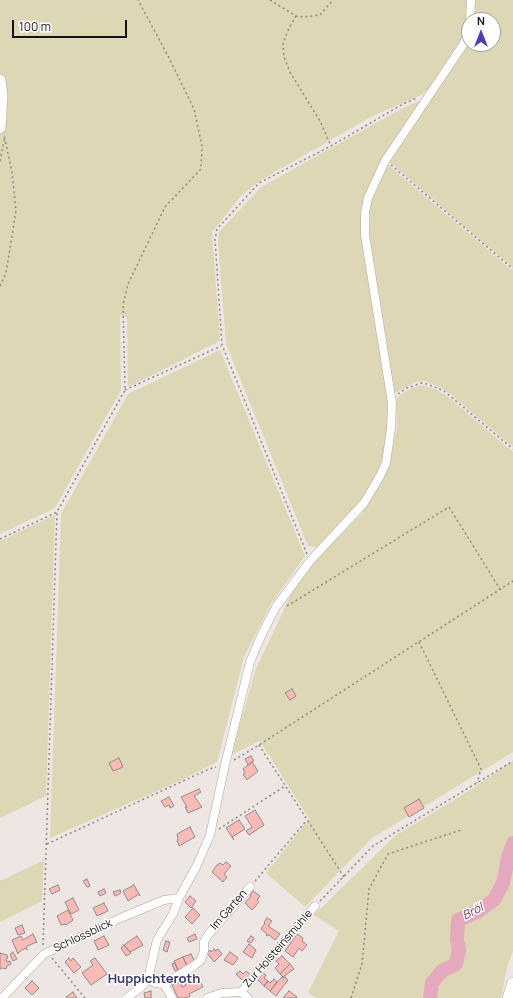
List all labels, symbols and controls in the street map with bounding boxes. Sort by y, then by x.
scale bar [14,12,129,38]
north arrow [461,12,501,52]
text: N [477,13,485,28]
text: 100 m [19,18,51,35]
street label: Im Garten [208,887,250,933]
water label: Bröl [460,901,486,923]
street label: Zur Holsteinsmühle [241,907,315,991]
street label: Schlossblick [52,917,114,955]
district label: Huppichteroth [108,971,200,987]

